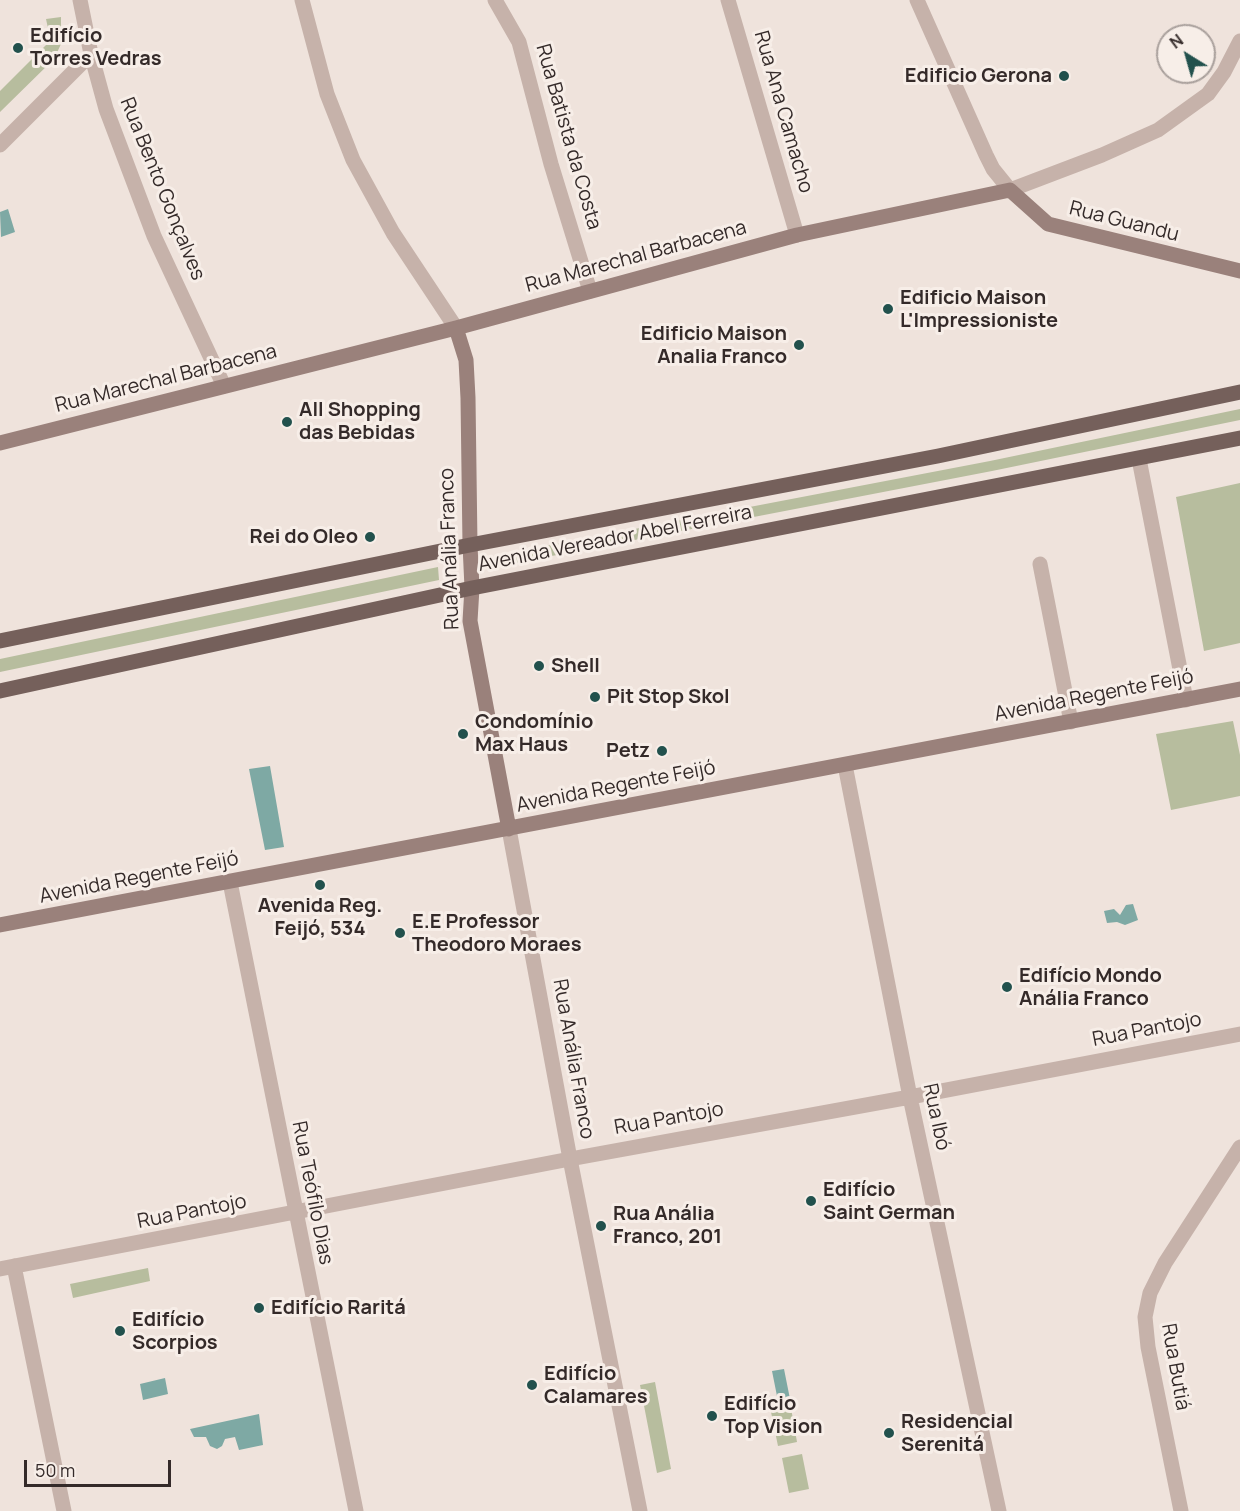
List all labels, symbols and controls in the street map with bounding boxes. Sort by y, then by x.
place label: Edifício Torres Vedras [30,24,162,71]
north arrow [1156,24,1216,84]
street label: Rua Ana Camacho [748,28,818,196]
text: N [1165,29,1188,53]
marker: Edifício Torres Vedras [11,41,25,55]
street label: Rua Batista da Costa [530,41,606,233]
place label: Edificio Gerona [905,64,1052,88]
marker: Edificio Gerona [1057,69,1071,83]
street label: Rua Bento Gonçalves [114,94,210,284]
street label: Rua Guandu [1067,197,1181,247]
street label: Rua Marechal Barbacena [523,216,749,298]
place label: Edificio Maison L'Impressioniste [900,286,1058,333]
marker: Edificio Maison L'Impressioniste [881,302,895,316]
place label: Edificio Maison Analia Franco [641,322,787,369]
marker: Edificio Maison Analia Franco [792,338,806,352]
street label: Rua Marechal Barbacena [53,340,279,418]
place label: All Shopping das Bebidas [299,398,421,445]
marker: All Shopping das Bebidas [280,415,294,429]
street label: Rua Anália Franco [435,468,465,630]
street label: Avenida Vereador Abel Ferreira [476,501,754,577]
place label: Rei do Oleo [249,525,358,549]
marker: Rei do Oleo [363,530,377,544]
place label: Shell [551,654,600,678]
marker: Shell [532,659,546,673]
street label: Avenida Regente Feijó [992,665,1196,727]
place label: Pit Stop Skol [607,685,730,709]
marker: Pit Stop Skol [588,690,602,704]
place label: Condomínio Max Haus [475,710,593,757]
marker: Condomínio Max Haus [456,727,470,741]
place label: Petz [606,739,650,763]
marker: Petz [655,744,669,758]
street label: Avenida Regente Feijó [514,756,718,818]
street label: Avenida Regente Feijó [37,847,241,909]
marker: Avenida Reg. Feijó, 534 [313,878,327,892]
place label: Avenida Reg. Feijó, 534 [258,894,382,941]
place label: E.E Professor Theodoro Moraes [412,910,581,957]
marker: E.E Professor Theodoro Moraes [393,926,407,940]
place label: Edifício Mondo Anália Franco [1019,964,1162,1011]
street label: Rua Anália Franco [547,977,599,1141]
marker: Edifício Mondo Anália Franco [1000,980,1014,994]
street label: Rua Pantojo [1090,1008,1204,1052]
street label: Rua Ibó [917,1081,955,1153]
street label: Rua Pantojo [613,1098,725,1140]
street label: Rua Teófilo Dias [286,1119,338,1267]
place label: Edifício Saint German [823,1178,955,1225]
street label: Rua Pantojo [135,1190,249,1234]
marker: Edifício Saint German [804,1194,818,1208]
place label: Rua Anália Franco, 201 [613,1202,722,1249]
marker: Rua Anália Franco, 201 [594,1219,608,1233]
place label: Edifício Raritá [271,1296,406,1320]
marker: Edifício Raritá [252,1301,266,1315]
place label: Edifício Scorpios [132,1308,218,1355]
street label: Rua Butiá [1156,1322,1194,1412]
marker: Edifício Scorpios [113,1324,127,1338]
place label: Edifício Calamares [544,1362,648,1409]
marker: Edifício Calamares [525,1378,539,1392]
place label: Edifício Top Vision [724,1392,823,1439]
marker: Edifício Top Vision [705,1409,719,1423]
place label: Residencial Serenitá [901,1410,1013,1457]
marker: Residencial Serenitá [882,1426,896,1440]
scale bar [27,1448,174,1486]
text: 50 m [35,1458,75,1482]

